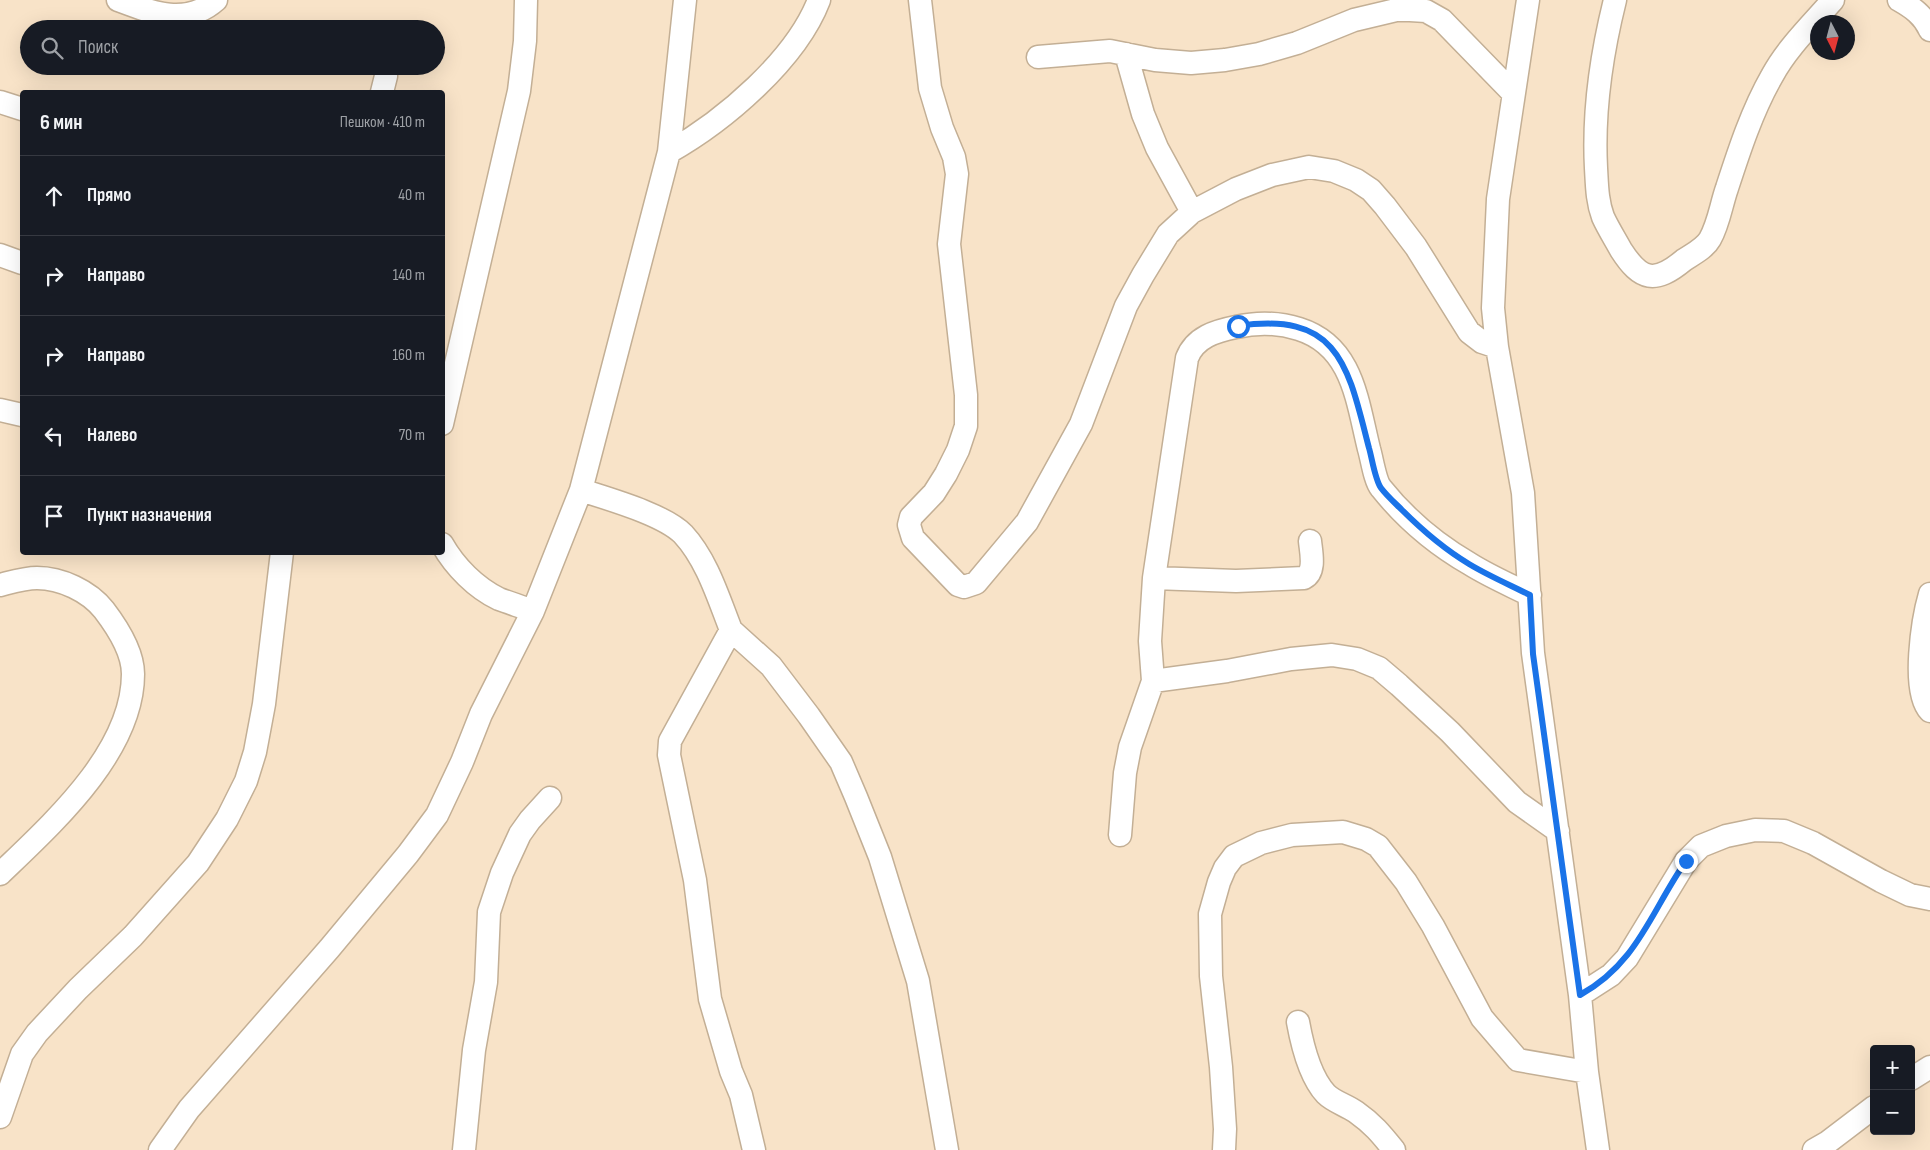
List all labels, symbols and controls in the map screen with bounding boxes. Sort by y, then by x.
north arrow [1810,15,1855,60]
search box [20,20,445,75]
icon: search [38,34,66,62]
text: Поиск [78,36,118,59]
text: 6 мин [40,110,82,135]
text: Пешком · 410 m [340,113,425,132]
icon: ahead [40,182,68,210]
text: Прямо [87,184,131,207]
text: 40 m [398,186,425,205]
icon: right [40,262,68,290]
text: Направо [87,264,145,287]
text: 140 m [393,266,425,285]
route start [1227,315,1250,338]
icon: right [40,342,68,370]
text: Направо [87,344,145,367]
text: 160 m [392,346,425,365]
icon: left [40,422,68,450]
text: Налево [87,424,137,447]
text: 70 m [399,426,425,445]
icon: arrive [40,502,68,530]
text: Пункт назначения [87,504,212,527]
route end [1675,850,1698,873]
map controls [1870,1045,1915,1135]
button: + [1870,1045,1915,1090]
button: − [1870,1090,1915,1135]

